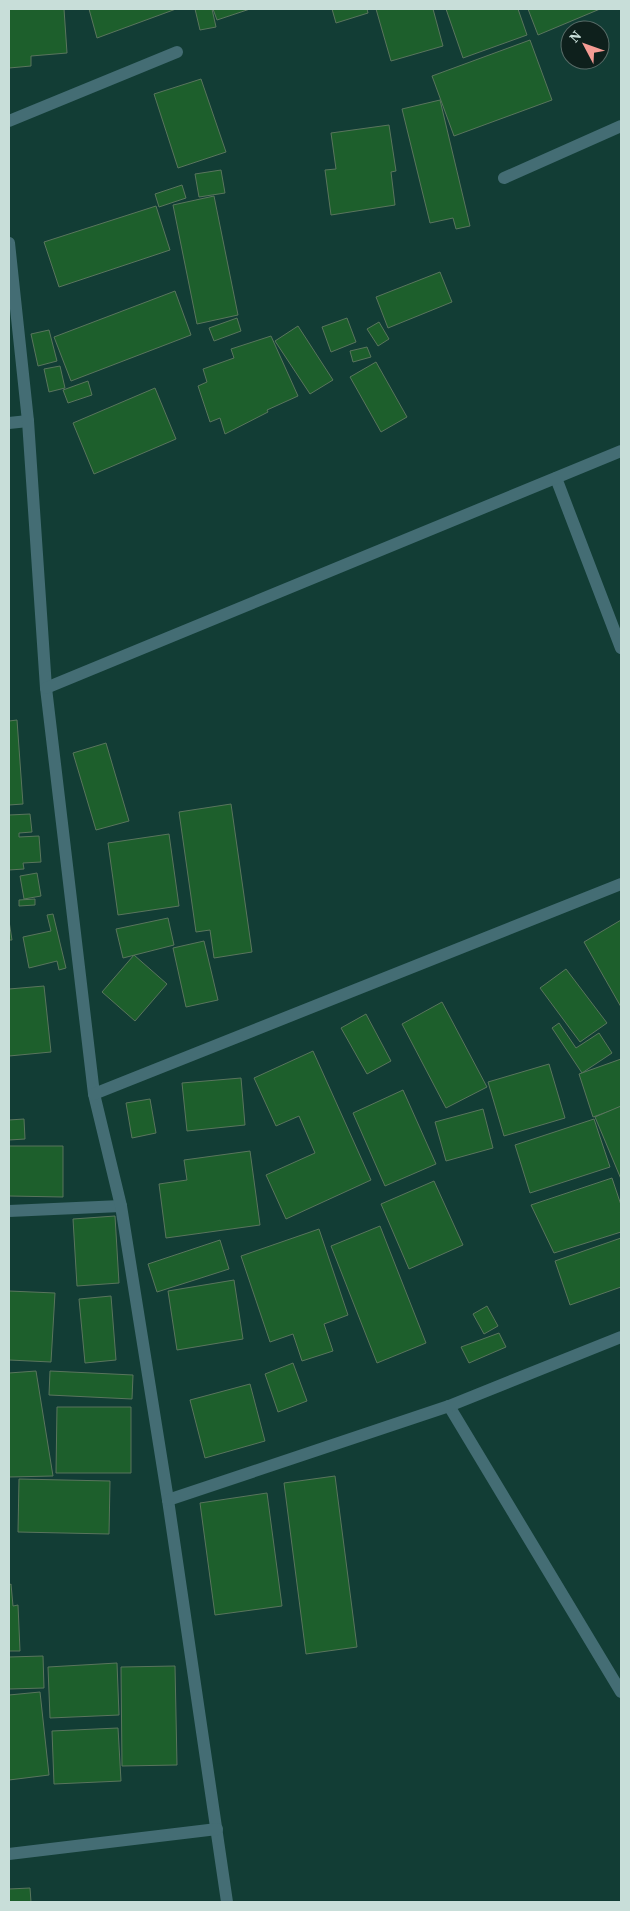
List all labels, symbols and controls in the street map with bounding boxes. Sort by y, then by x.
north arrow [560,20,610,70]
text: N [564,26,586,47]

